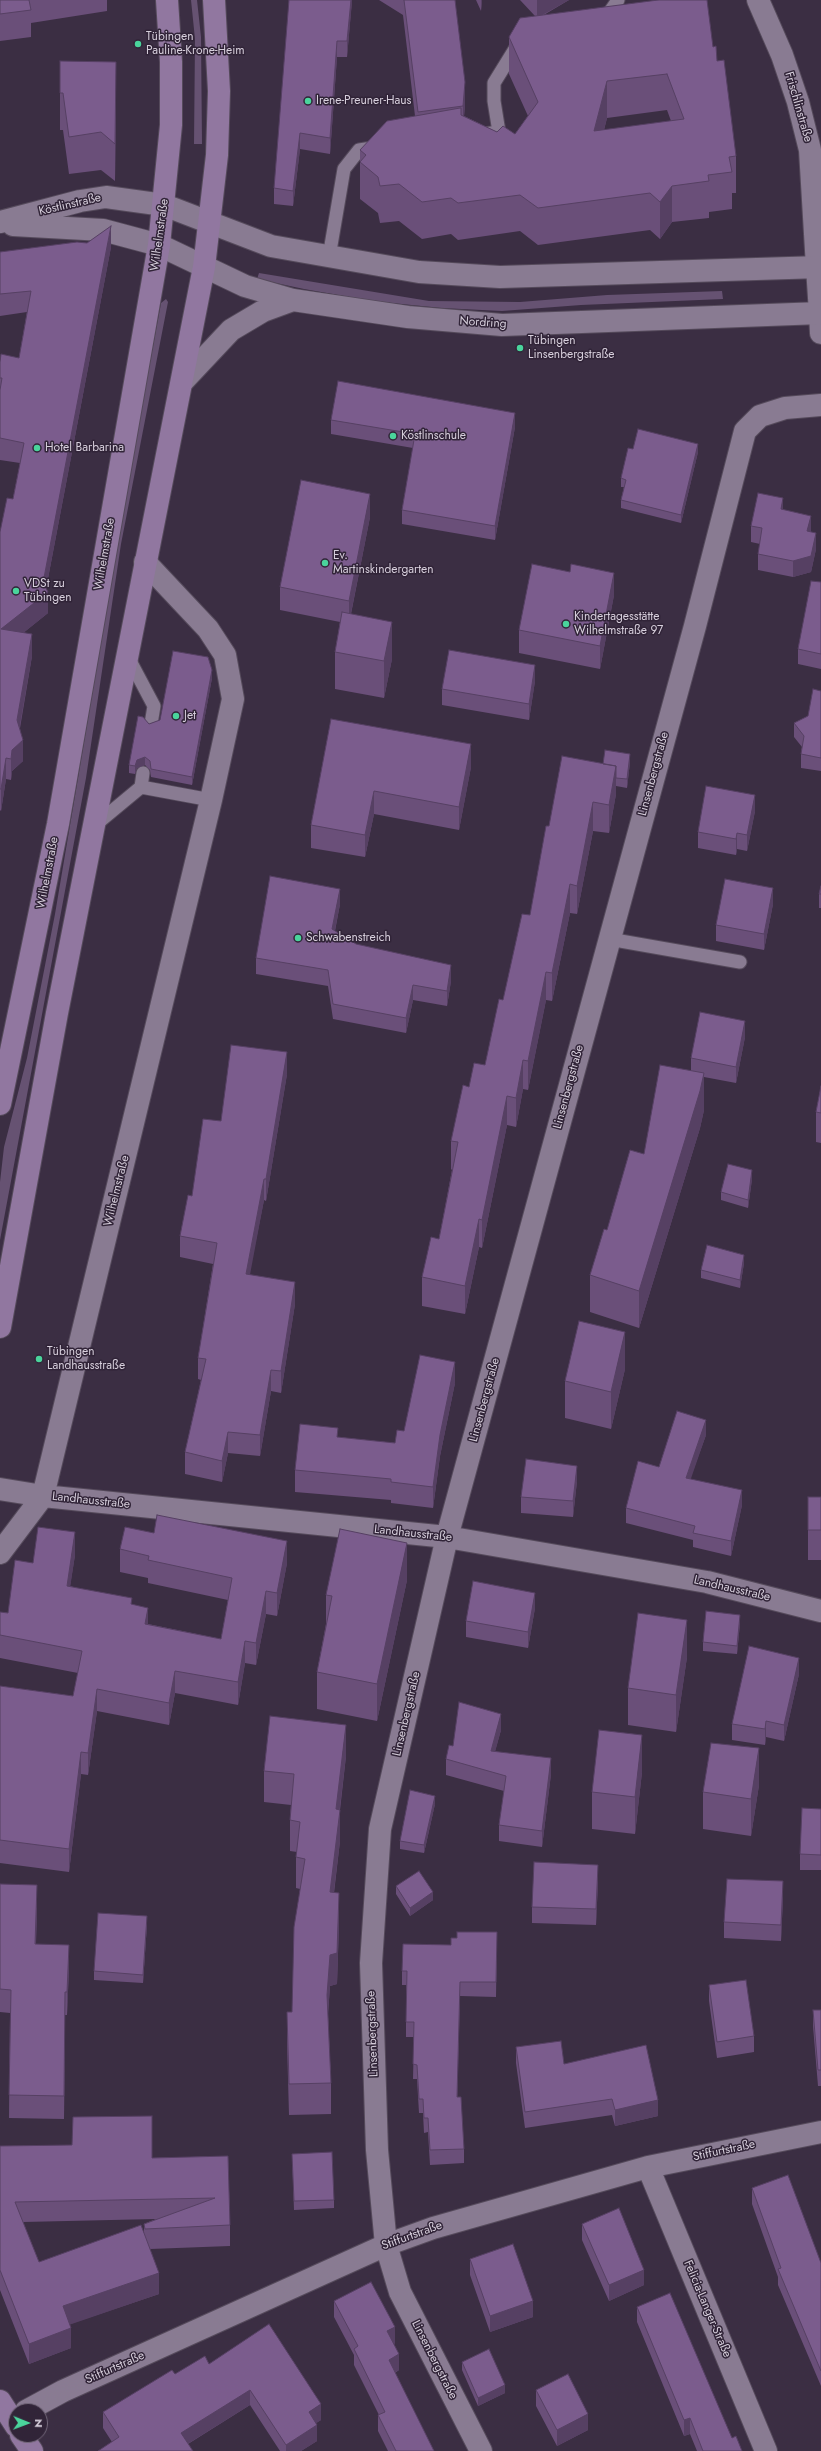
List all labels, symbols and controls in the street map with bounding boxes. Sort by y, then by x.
place label: Tübingen Pauline-Krone-Heim [146,30,245,58]
marker: Tübingen Pauline-Krone-Heim [133,39,143,49]
street label: Frischlinstraße [781,70,815,144]
place label: Irene-Preuner-Haus [316,94,411,108]
marker: Irene-Preuner-Haus [303,96,313,106]
street label: Köstlinstraße [37,191,103,219]
street label: Wilhelmstraße [148,198,172,272]
street label: Nordring [459,314,507,332]
place label: Tübingen Linsenbergstraße [528,334,614,362]
marker: Tübingen Linsenbergstraße [515,343,525,353]
place label: Köstlinschule [401,429,466,443]
marker: Köstlinschule [388,431,398,441]
place label: Hotel Barbarina [45,441,124,455]
marker: Hotel Barbarina [32,443,42,453]
street label: Wilhelmstraße [92,517,118,591]
place label: Ev. Martinskindergarten [333,549,433,577]
marker: Ev. Martinskindergarten [320,558,330,568]
place label: VDSt zu Tübingen [24,577,71,605]
marker: VDSt zu Tübingen [11,586,21,596]
place label: Kindertagesstätte Wilhelmstraße 97 [574,610,663,638]
marker: Kindertagesstätte Wilhelmstraße 97 [561,619,571,629]
place label: Jet [184,709,196,723]
marker: Jet [171,711,181,721]
street label: Linsenbergstraße [636,730,672,818]
street label: Wilhelmstraße [34,836,62,910]
place label: Schwabenstreich [306,931,391,945]
marker: Schwabenstreich [293,933,303,943]
street label: Linsenbergstraße [551,1043,587,1131]
street label: Wilhelmstraße [101,1154,133,1228]
place label: Tübingen Landhausstraße [47,1345,125,1373]
marker: Tübingen Landhausstraße [34,1354,44,1364]
street label: Linsenbergstraße [467,1356,503,1444]
street label: Landhausstraße [51,1490,131,1512]
street label: Landhausstraße [373,1523,453,1545]
street label: Landhausstraße [692,1573,772,1605]
street label: Linsenbergstraße [390,1670,424,1758]
street label: Linsenbergstraße [364,1991,382,2077]
street label: Stiffurtstraße [692,2137,756,2165]
street label: Stiffurtstraße [380,2218,444,2254]
street label: Felicia-Langer-Straße [680,2258,734,2360]
street label: Linsenbergstraße [408,2318,460,2402]
street label: Stiffurtstraße [83,2349,147,2387]
north arrow [8,2403,48,2443]
text: N [31,2419,47,2428]

